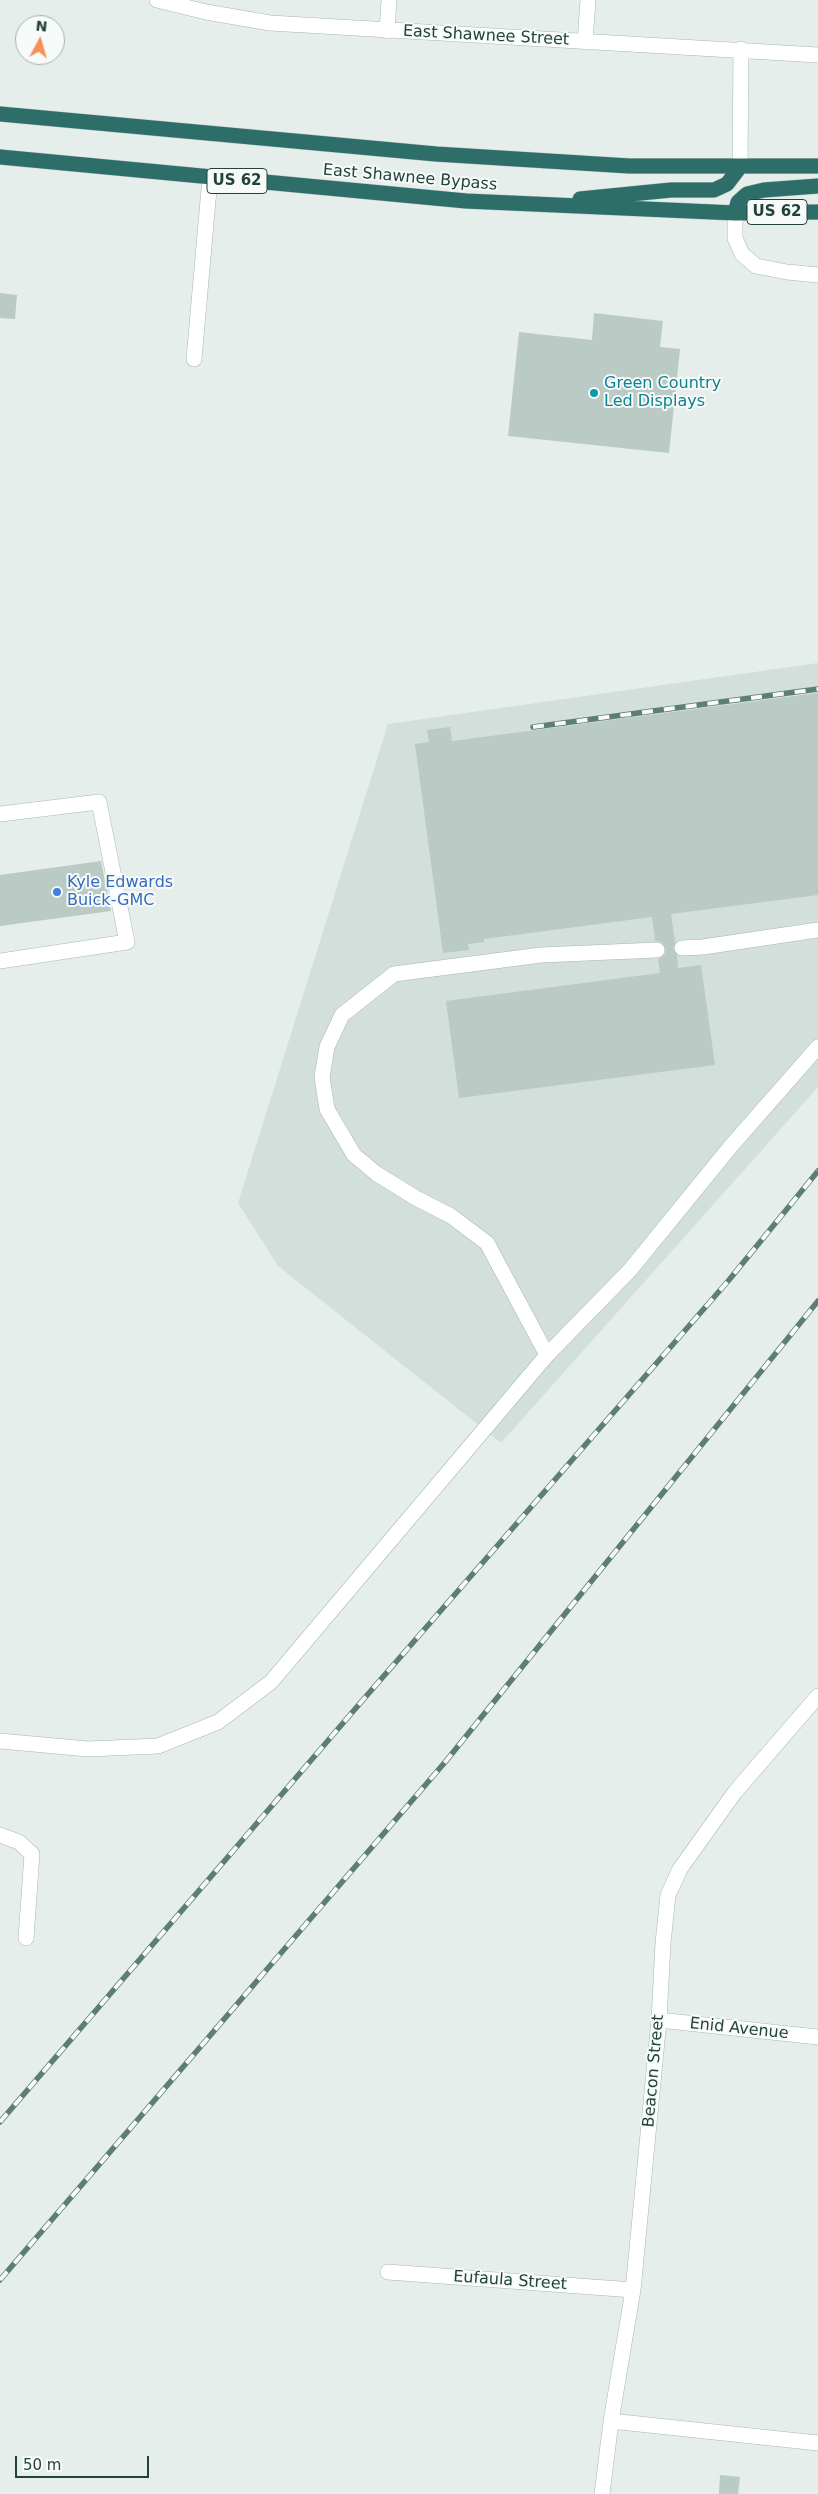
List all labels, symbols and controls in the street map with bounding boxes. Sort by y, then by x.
north arrow [15,15,65,65]
text: N [35,18,48,35]
street label: East Shawnee Street [402,22,570,50]
street label: East Shawnee Bypass [322,161,498,195]
road number: US 62 [207,168,267,194]
road number: US 62 [747,200,807,224]
place label: Green Country Led Displays [604,374,721,412]
marker: Green Country Led Displays [588,387,600,399]
place label: Kyle Edwards Buick-GMC [67,873,173,911]
marker: Kyle Edwards Buick-GMC [51,886,63,898]
street label: Beacon Street [640,2014,668,2128]
street label: Enid Avenue [689,2014,789,2044]
street label: Eufaula Street [453,2267,567,2295]
scale bar [18,2446,151,2478]
text: 50 m [23,2456,61,2474]

